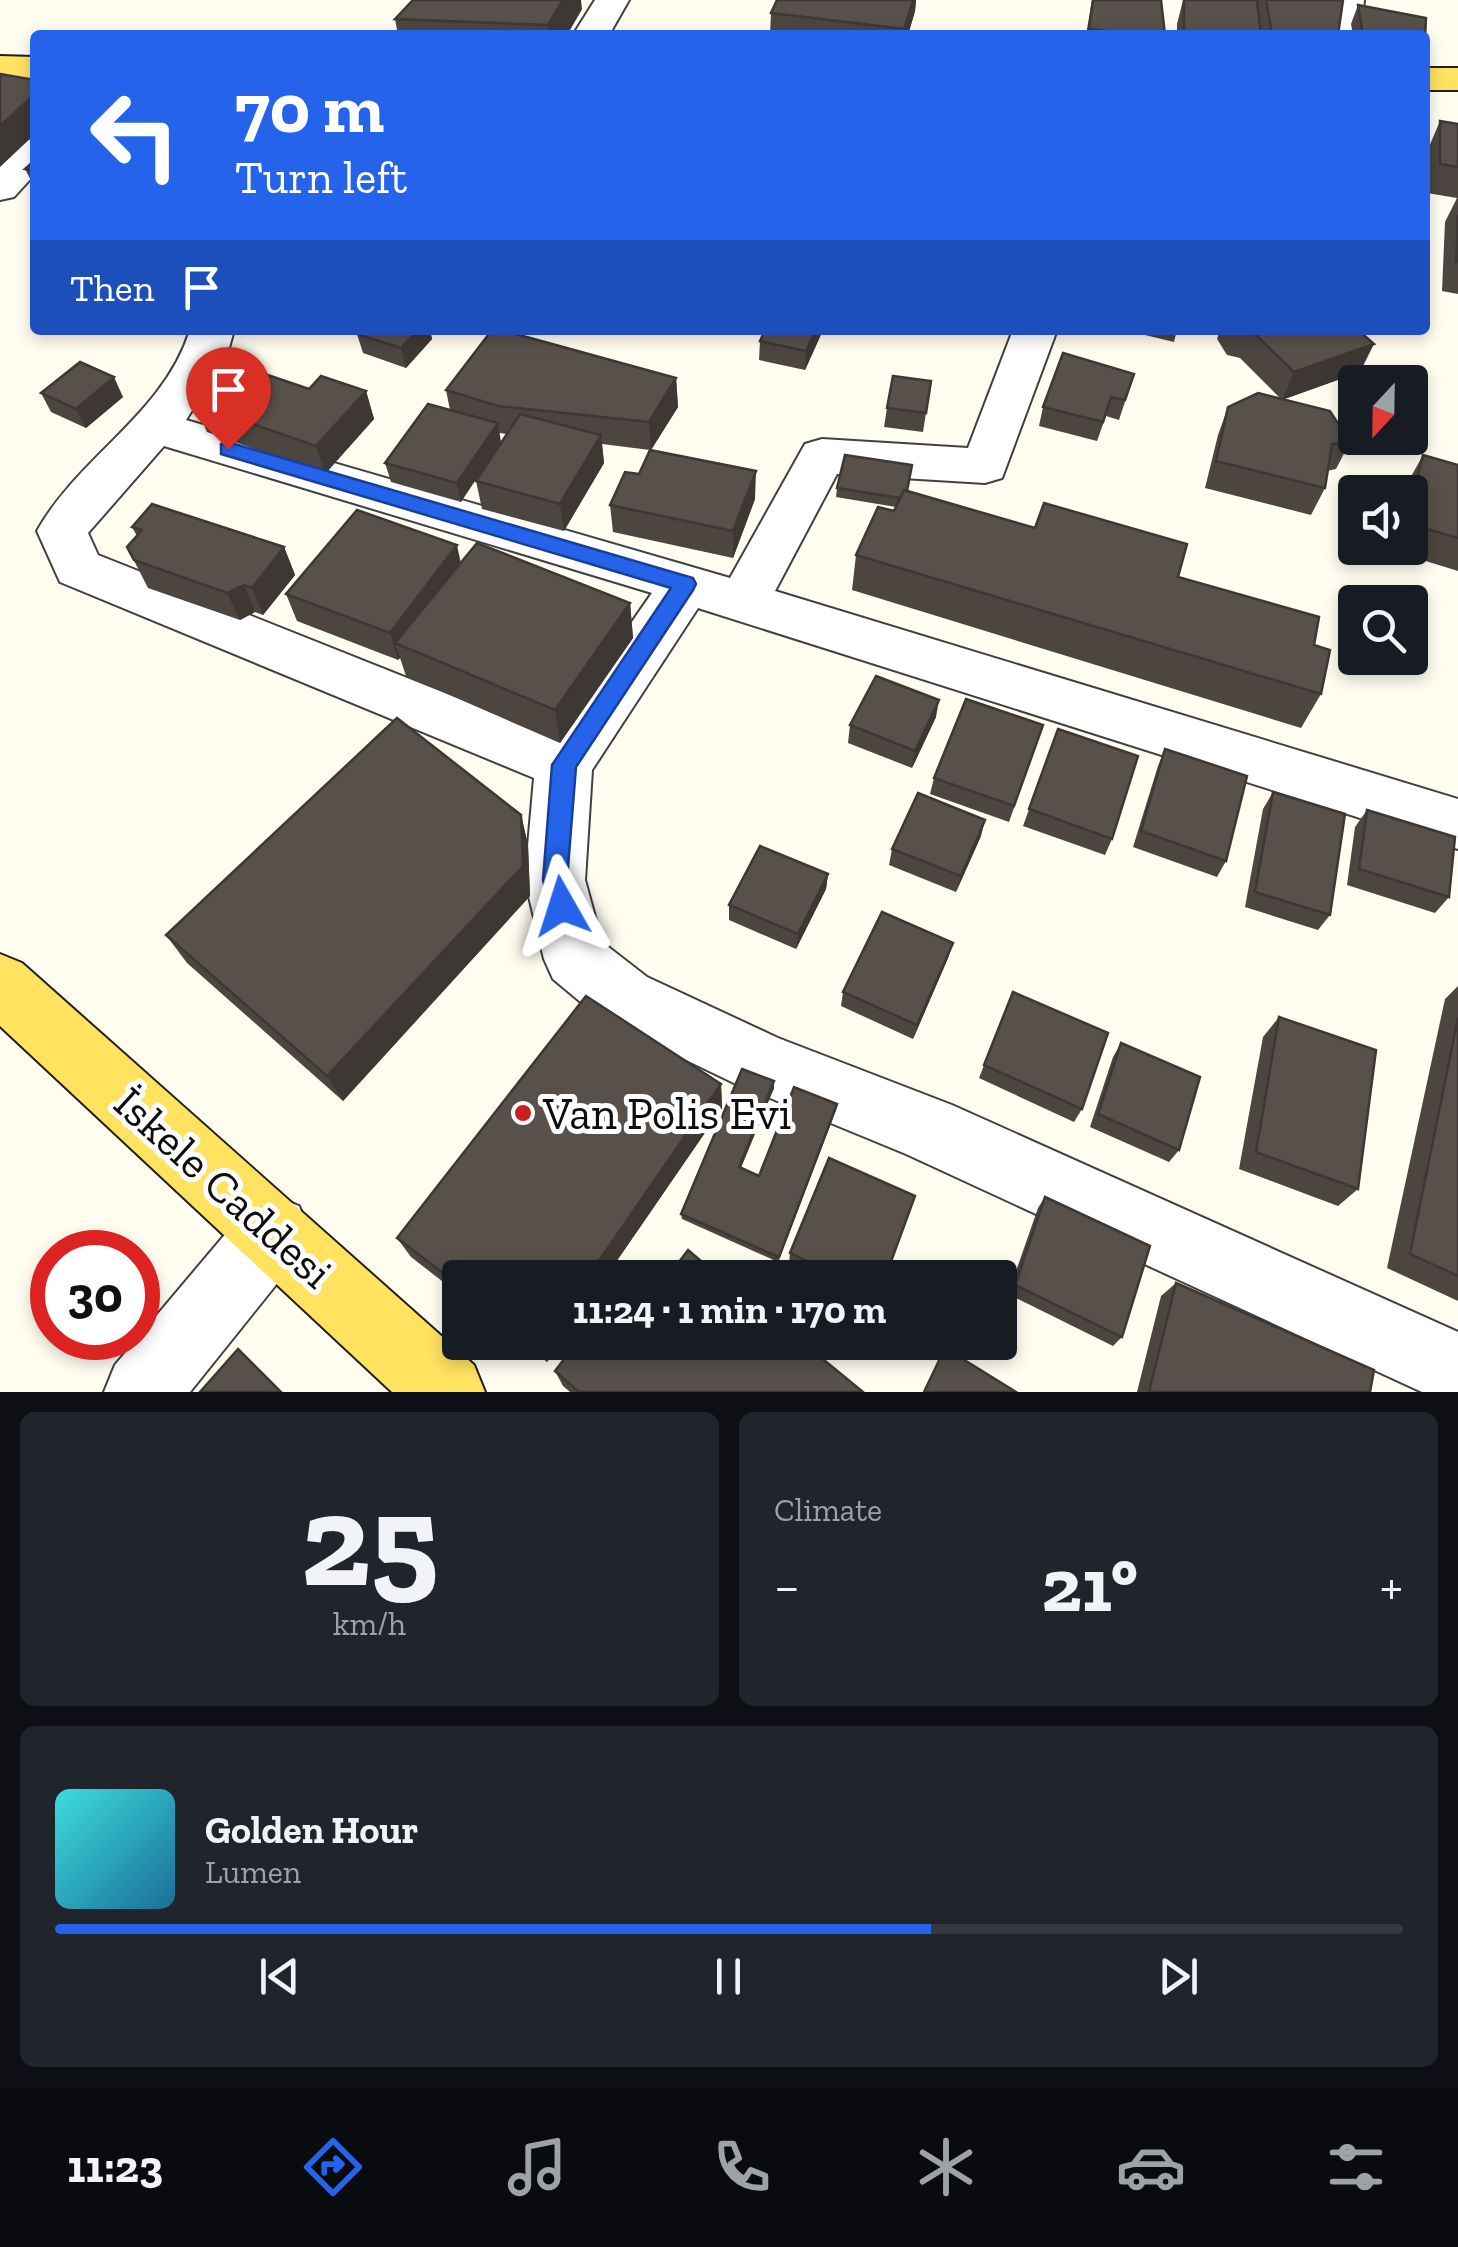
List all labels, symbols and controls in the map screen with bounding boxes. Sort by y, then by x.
text: 70 m [235,66,384,150]
icon: left [70,70,200,200]
text: Turn left [235,151,407,205]
icon: arrive [174,260,229,315]
text: Then [70,265,154,311]
pin [186,347,271,450]
icon: arrive [201,362,256,417]
north arrow [1338,365,1428,455]
map controls [1338,365,1428,675]
button: sound [1338,475,1428,565]
button: search [1338,585,1428,675]
position arrow [510,854,614,958]
street label: İskele Caddesi [103,1076,343,1300]
place label: Van Polis Evi [542,1087,791,1141]
marker: Van Polis Evi [512,1102,534,1124]
speed limit sign: 30 [30,1230,160,1360]
text: 11:24 · 1 min · 170 m [573,1287,886,1333]
text: 25 [301,1462,438,1618]
text: Climate [774,1491,882,1529]
text: 21° [1042,1540,1138,1630]
text: − [774,1553,800,1619]
text: + [1380,1553,1403,1619]
text: km/h [333,1605,406,1643]
text: Golden Hour [205,1807,418,1853]
text: Lumen [205,1853,301,1891]
icon: previous [252,1949,307,2004]
icon: pause [701,1949,756,2004]
icon: next [1151,1949,1206,2004]
icon: directions [298,2132,368,2202]
icon: music [502,2132,572,2202]
icon: phone [707,2132,777,2202]
icon: climate [911,2132,981,2202]
icon: car [1116,2132,1186,2202]
icon: filters [1321,2132,1391,2202]
text: 11:23 [67,2140,163,2194]

